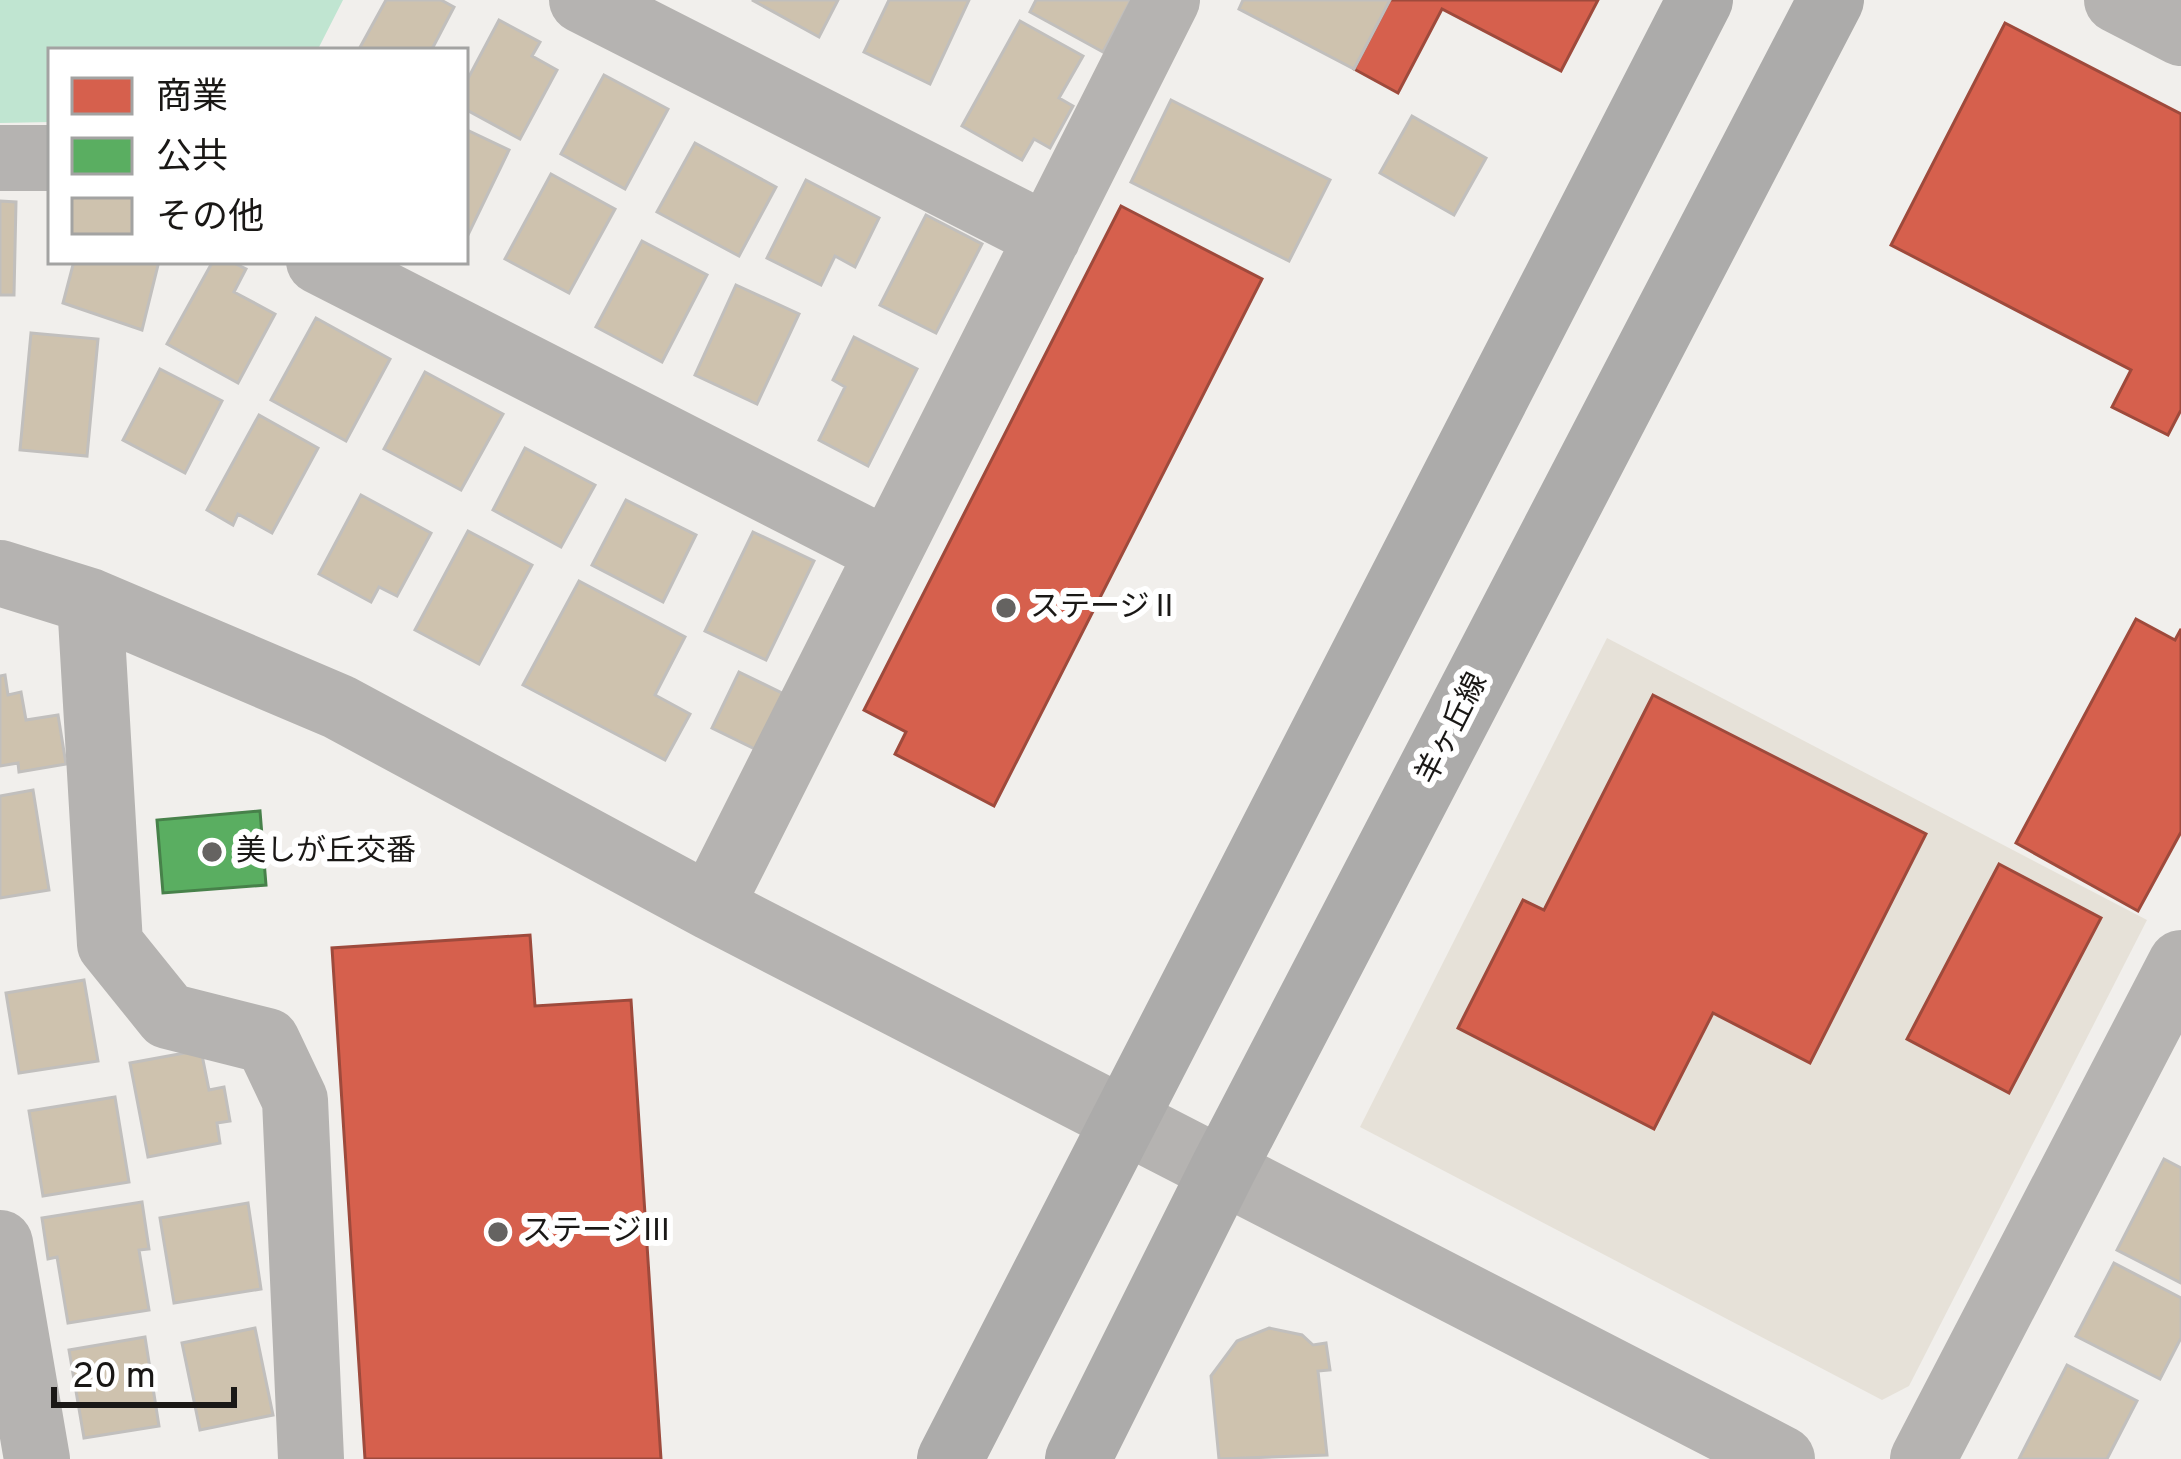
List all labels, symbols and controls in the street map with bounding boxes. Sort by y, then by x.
legend [48,48,468,264]
text: 商業 [156,76,228,122]
text: 公共 [156,136,228,182]
text: その他 [156,196,264,242]
place label: ステージⅡ [1030,590,1179,627]
marker: ステージⅡ [993,595,1019,621]
street label: 羊ヶ丘線 [1409,667,1497,791]
place label: 美しが丘交番 [236,834,416,871]
marker: 美しが丘交番 [199,839,225,865]
place label: ステージⅢ [522,1214,671,1251]
marker: ステージⅢ [485,1219,511,1245]
scale bar [54,1333,234,1407]
text: 20 m [72,1355,156,1401]

